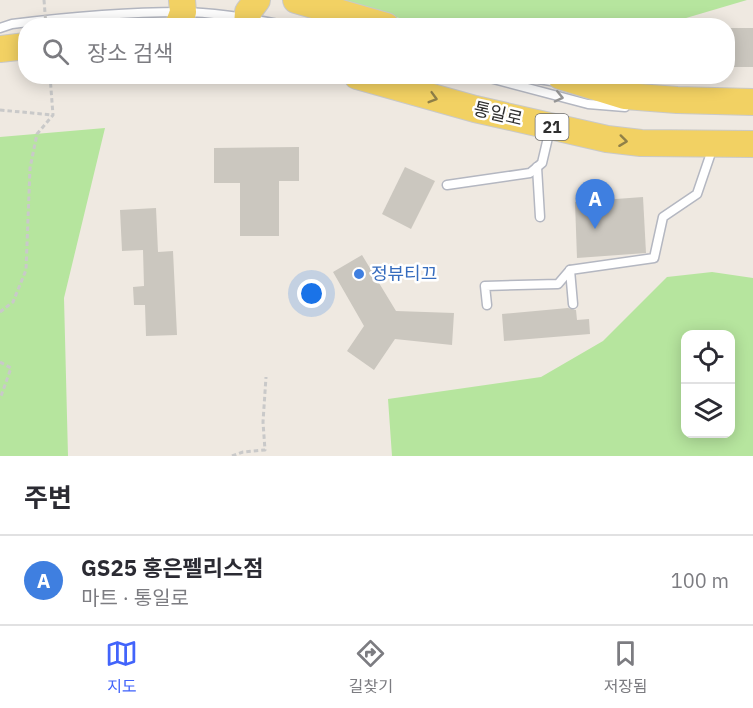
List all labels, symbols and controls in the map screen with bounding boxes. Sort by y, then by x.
search box [18,18,735,84]
icon: search [39,35,72,68]
text: 장소 검색 [87,38,173,67]
one-way arrow [554,89,564,102]
one-way arrow [428,90,438,103]
street label: 통일로 [471,97,525,130]
road number: 21 [536,114,568,140]
one-way arrow [619,134,628,146]
pin: A [576,180,614,229]
place label: 정뷰티끄 [371,262,437,285]
marker: 정뷰티끄 [352,267,366,281]
your location [297,279,326,308]
map controls [681,330,735,438]
button: locate [681,330,735,384]
button: layers [681,384,735,438]
text: 주변 [24,480,72,514]
text: GS25 홍은펠리스점 [81,553,264,582]
text: A [37,567,50,594]
text: 100 m [671,567,729,594]
text: 마트 · 통일로 [81,584,189,611]
tab: 지도 [105,637,138,697]
tab: 길찾기 [349,637,393,697]
tab: 저장됨 [604,637,648,697]

